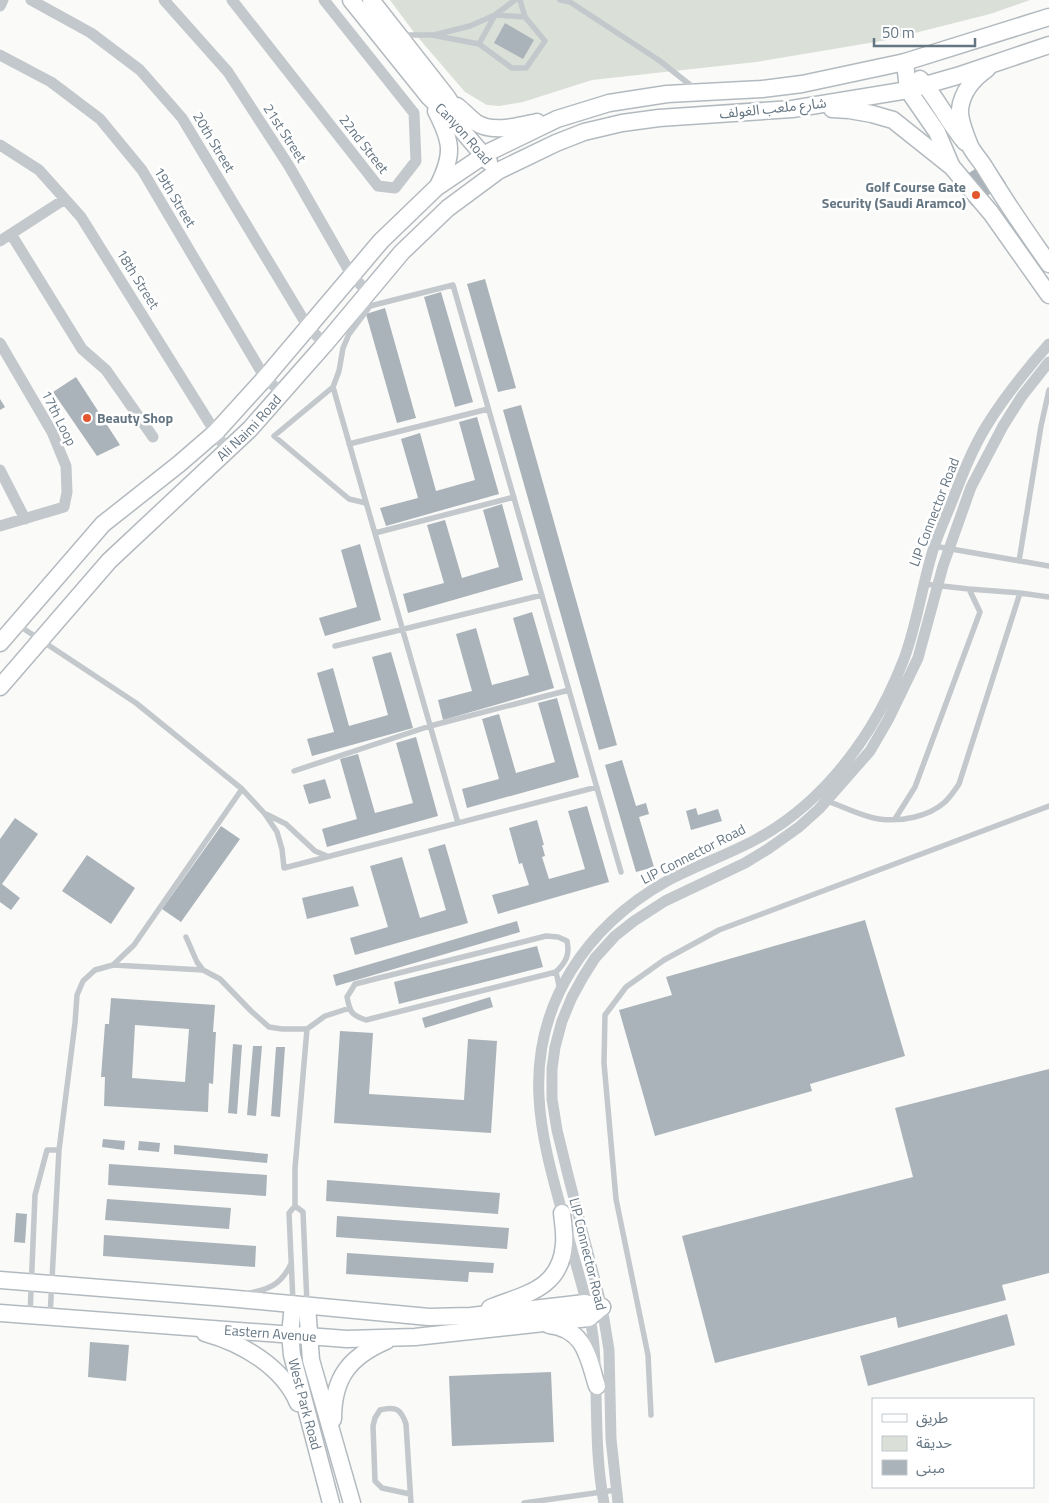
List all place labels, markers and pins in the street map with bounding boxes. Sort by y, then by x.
place label: Golf Course Gate Security (Saudi Aramco) [822,176,966,213]
marker: Golf Course Gate Security (Saudi Aramco) [970,189,982,201]
place label: Beauty Shop [97,407,174,428]
marker: Beauty Shop [81,412,93,424]

